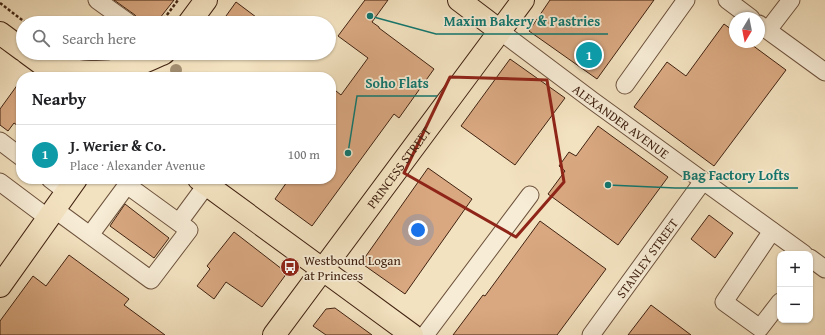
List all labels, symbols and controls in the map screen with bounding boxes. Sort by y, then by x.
callout: Maxim Bakery & Pastries [436,8,608,34]
text: Maxim Bakery & Pastries [444,11,600,31]
north arrow [729,12,765,48]
search box [16,16,336,60]
icon: search [30,27,52,49]
text: Search here [62,28,136,49]
pin: 1 [576,40,602,70]
callout: Soho Flats [357,70,437,96]
text: Soho Flats [365,73,429,93]
street label: ALEXANDER AVENUE [568,80,673,164]
text: Nearby [32,86,86,111]
street label: PRINCESS STREET [362,122,436,212]
text: J. Werier & Co. [70,135,166,156]
text: 1 [42,145,48,164]
text: 100 m [288,145,320,164]
text: Place · Alexander Avenue [70,156,205,175]
callout: Bag Factory Lofts [675,162,798,188]
text: Bag Factory Lofts [683,165,790,185]
street label: STANLEY STREET [612,214,683,302]
your location [408,220,428,240]
place label: Westbound Logan at Princess [304,251,401,285]
map controls [777,251,813,323]
button: + [777,251,813,287]
bus stop icon: Westbound Logan at Princess [279,256,301,278]
button: − [777,287,813,323]

